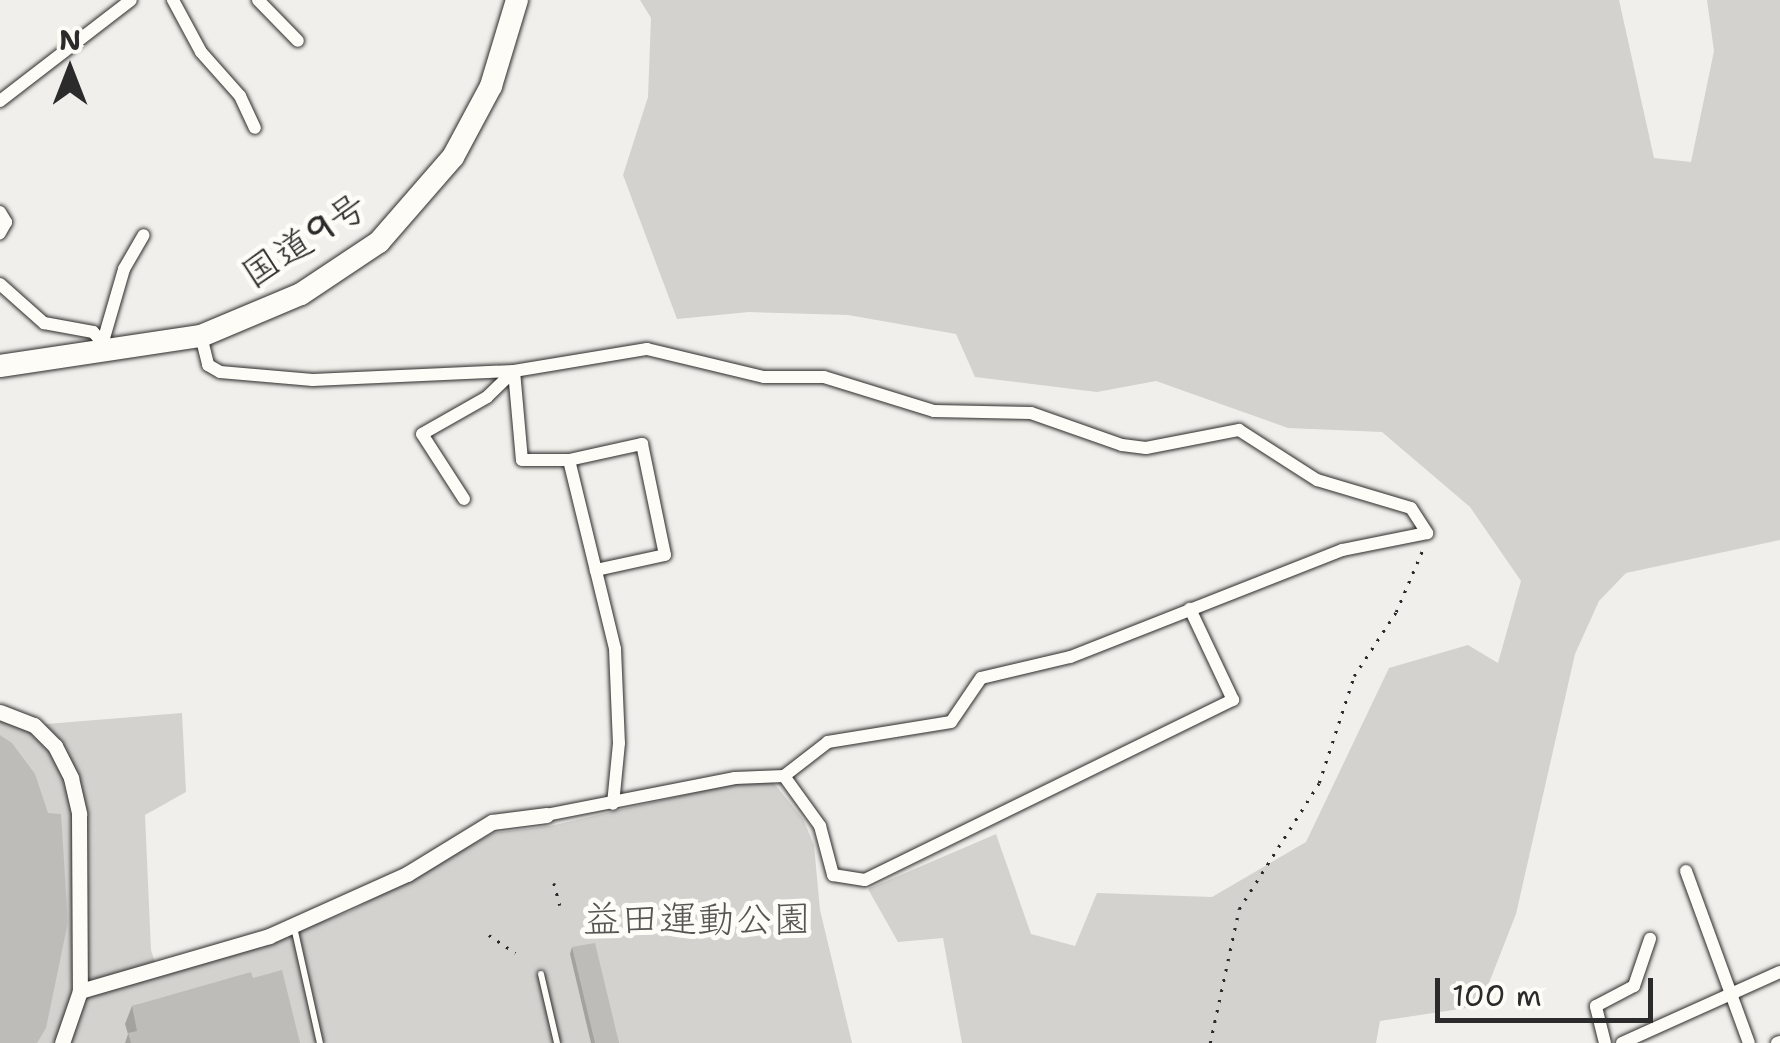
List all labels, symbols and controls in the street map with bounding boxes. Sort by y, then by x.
north arrow [20,20,120,120]
text: N [59,21,81,59]
street label: 国道9号 [233,183,375,297]
park label: 益田運動公園 [583,896,811,942]
scale bar [1440,958,1658,1020]
text: 100 m [1452,975,1542,1016]

